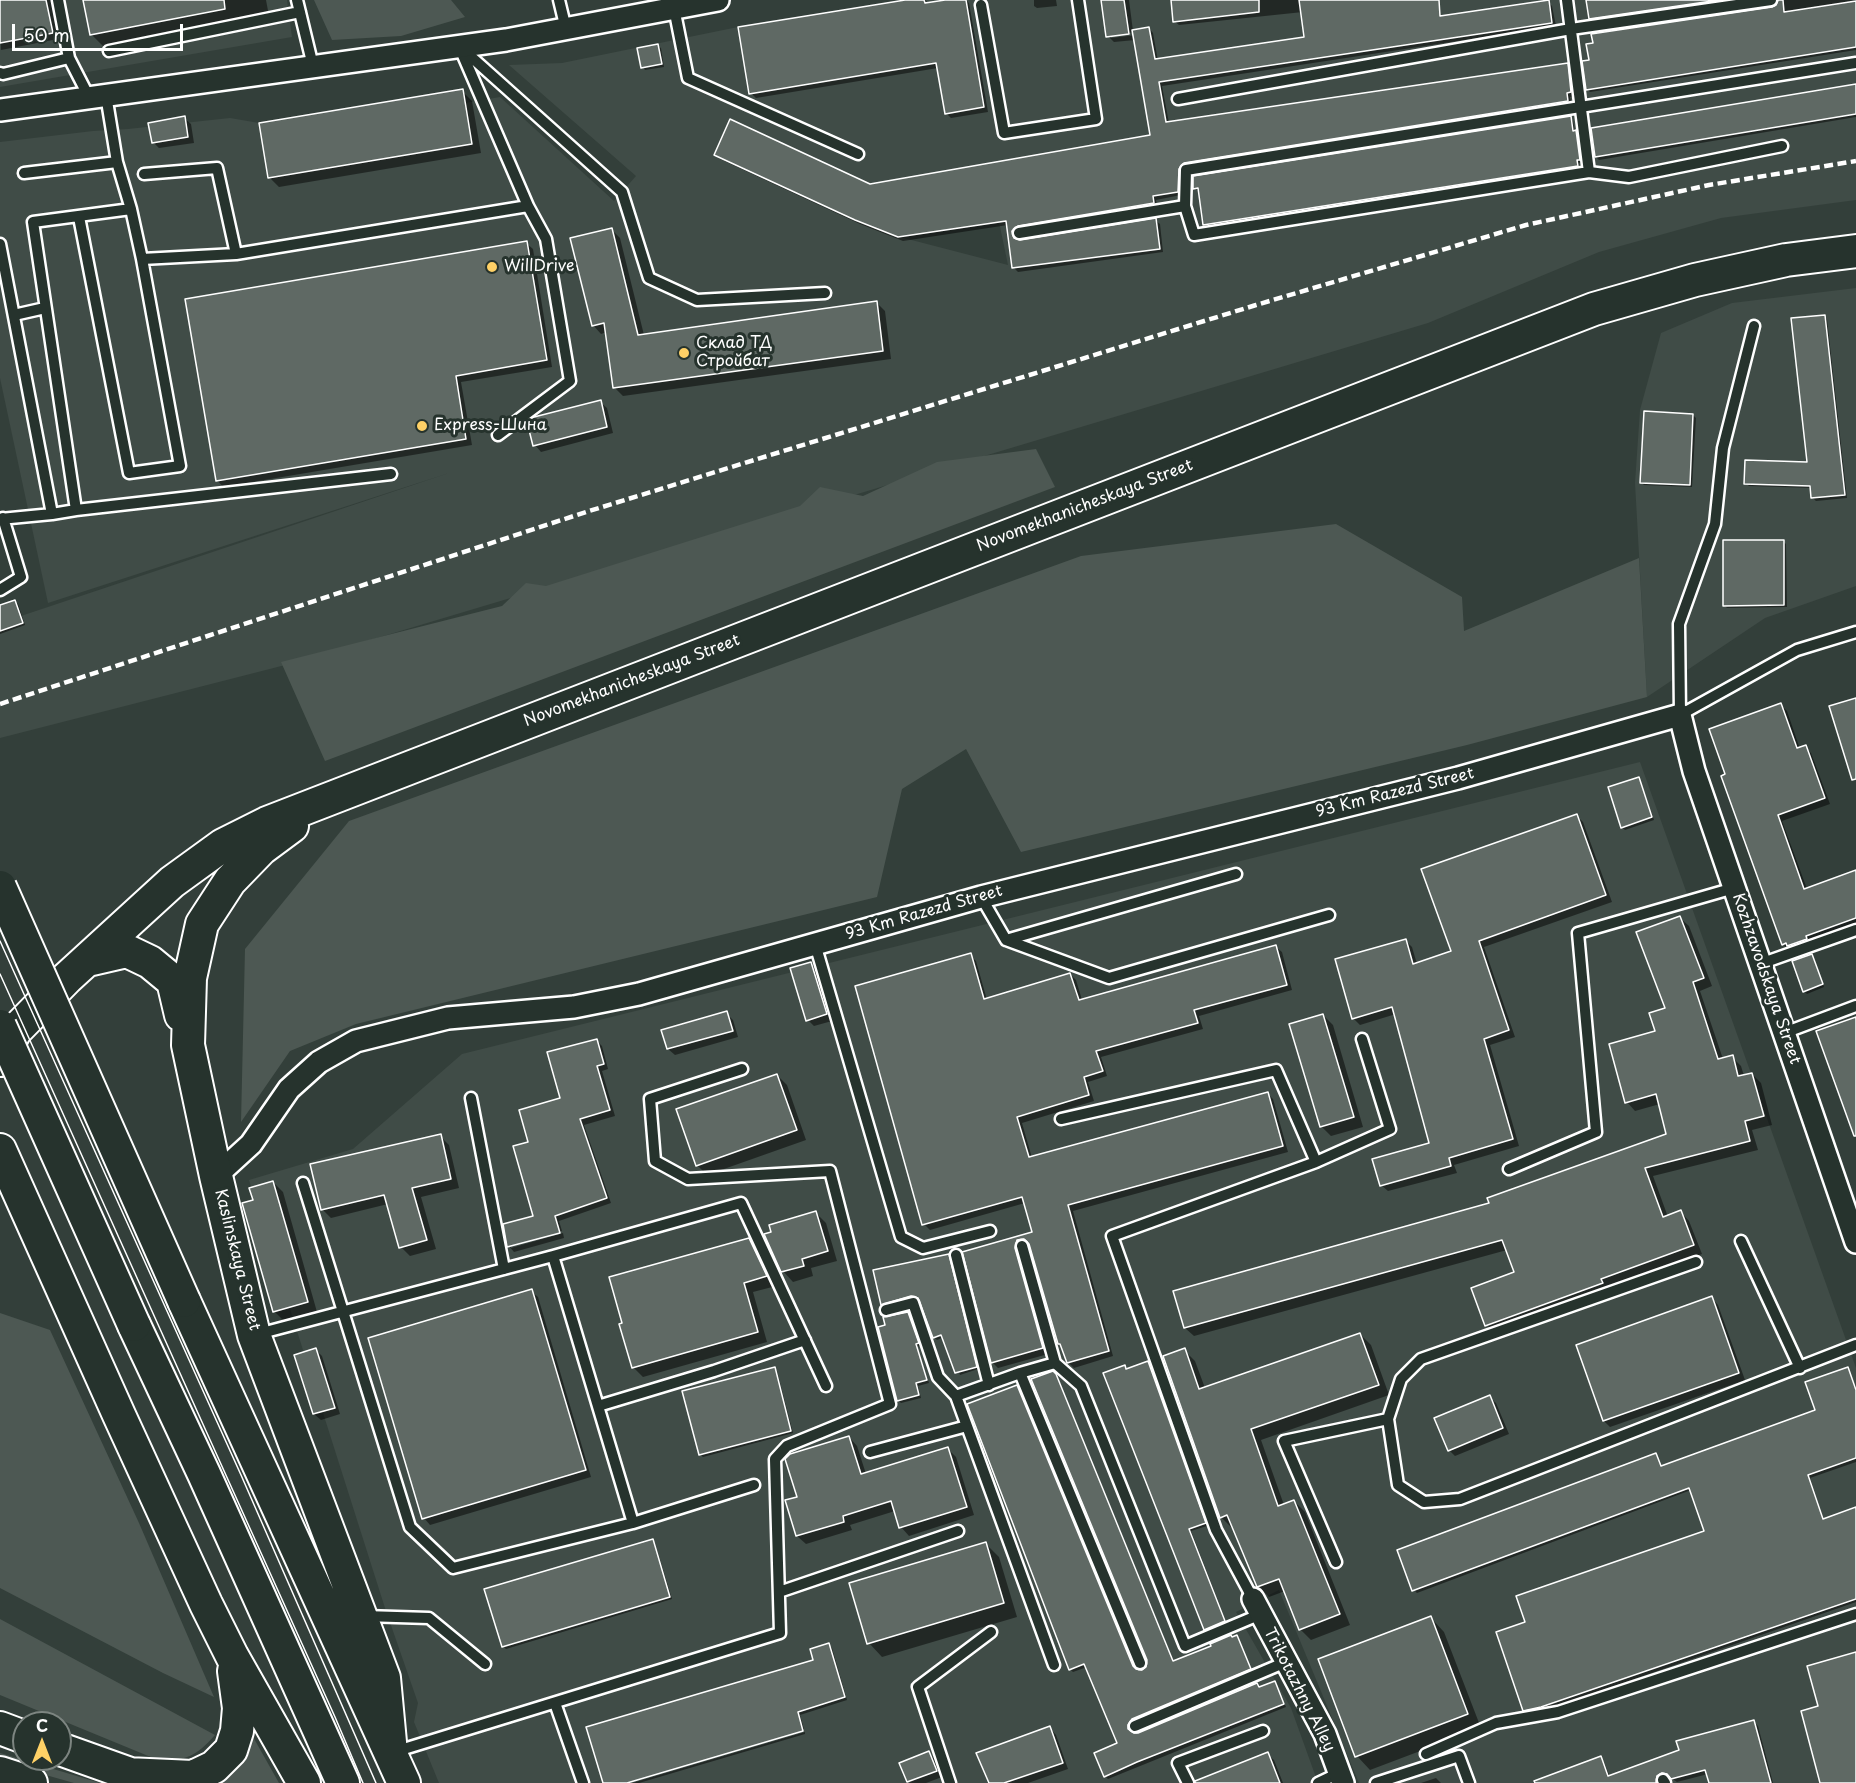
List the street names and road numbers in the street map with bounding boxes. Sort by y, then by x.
street label: Novomekhanicheskaya Street [974,456,1196,556]
street label: Novomekhanicheskaya Street [521,631,743,731]
street label: 93 Km Razezd Street [1314,764,1476,822]
street label: 93 Km Razezd Street [843,881,1005,945]
street label: Kozhzavodskaya Street [1728,891,1804,1067]
street label: Kaslinskaya Street [210,1187,264,1333]
street label: Trikotazhny Alley [1259,1625,1339,1755]

